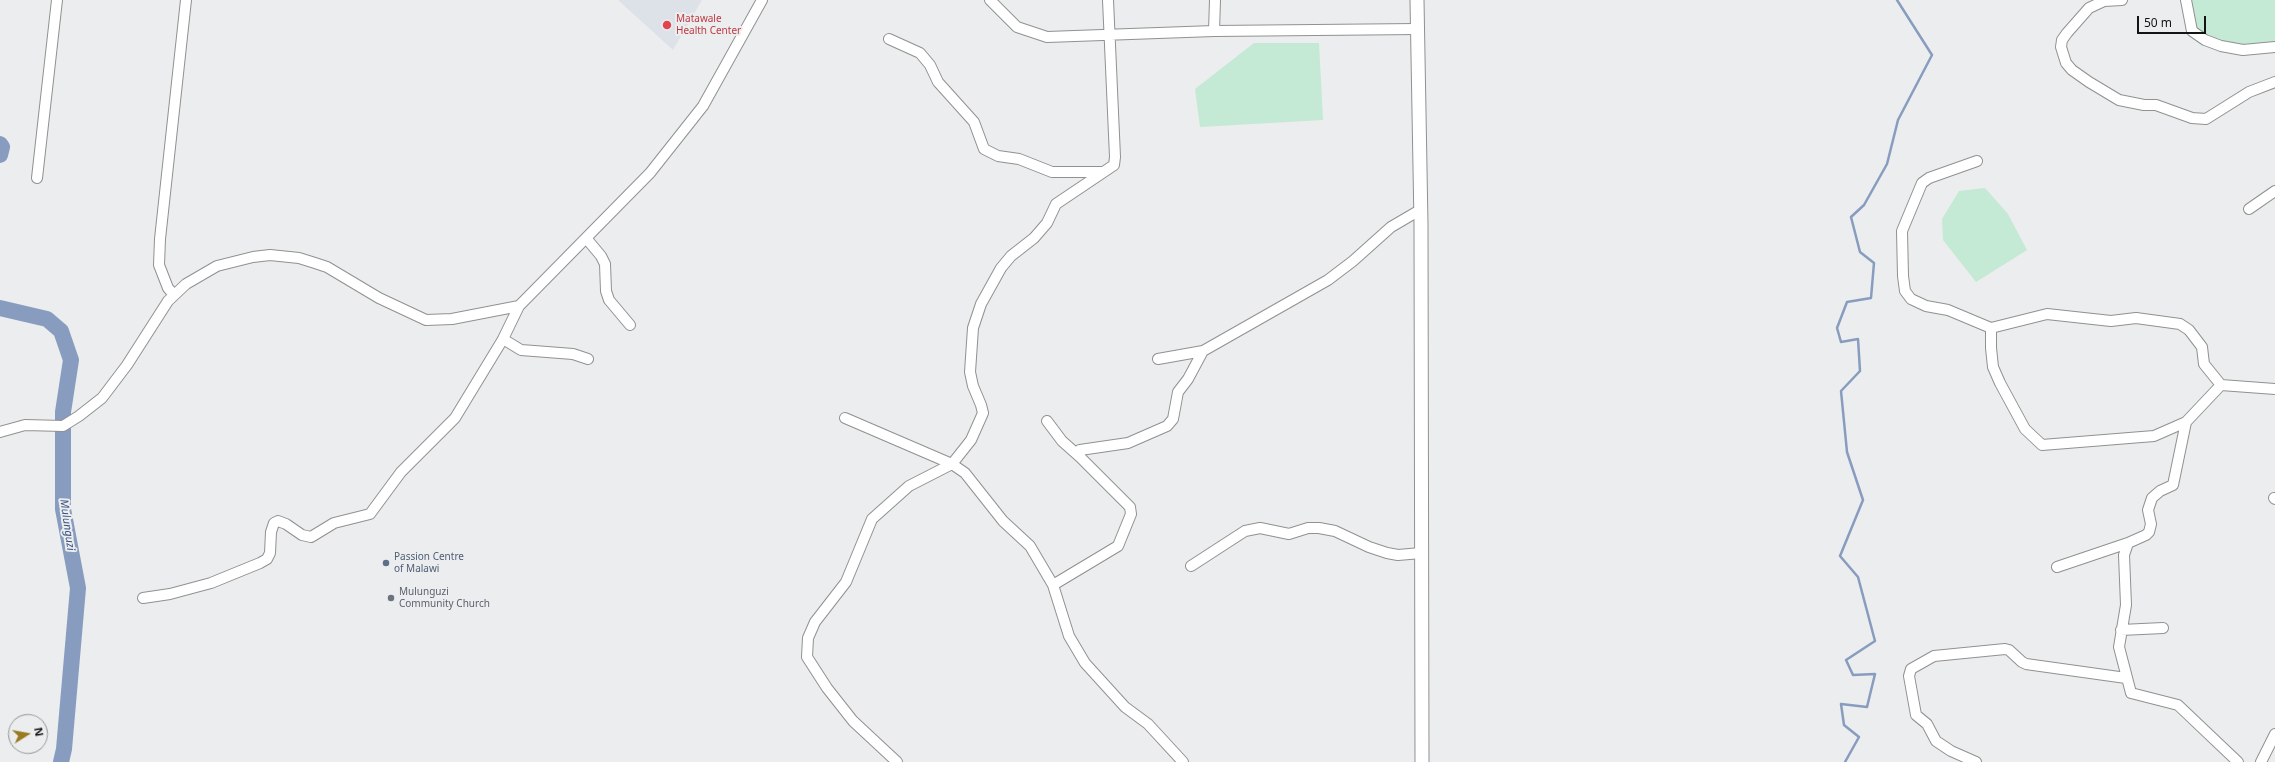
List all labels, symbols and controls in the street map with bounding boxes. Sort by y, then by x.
scale bar [2139,8,2208,34]
place label: Matawale Health Center [676,13,741,36]
text: 50 m [2144,14,2172,31]
marker: Matawale Health Center [661,19,673,31]
water label: Mulunguzi [57,498,77,552]
place label: Passion Centre of Malawi [394,551,464,574]
marker: Passion Centre of Malawi [381,558,391,568]
place label: Mulunguzi Community Church [399,586,490,610]
marker: Mulunguzi Community Church [386,593,396,603]
north arrow [8,714,48,754]
text: N [31,726,48,738]

